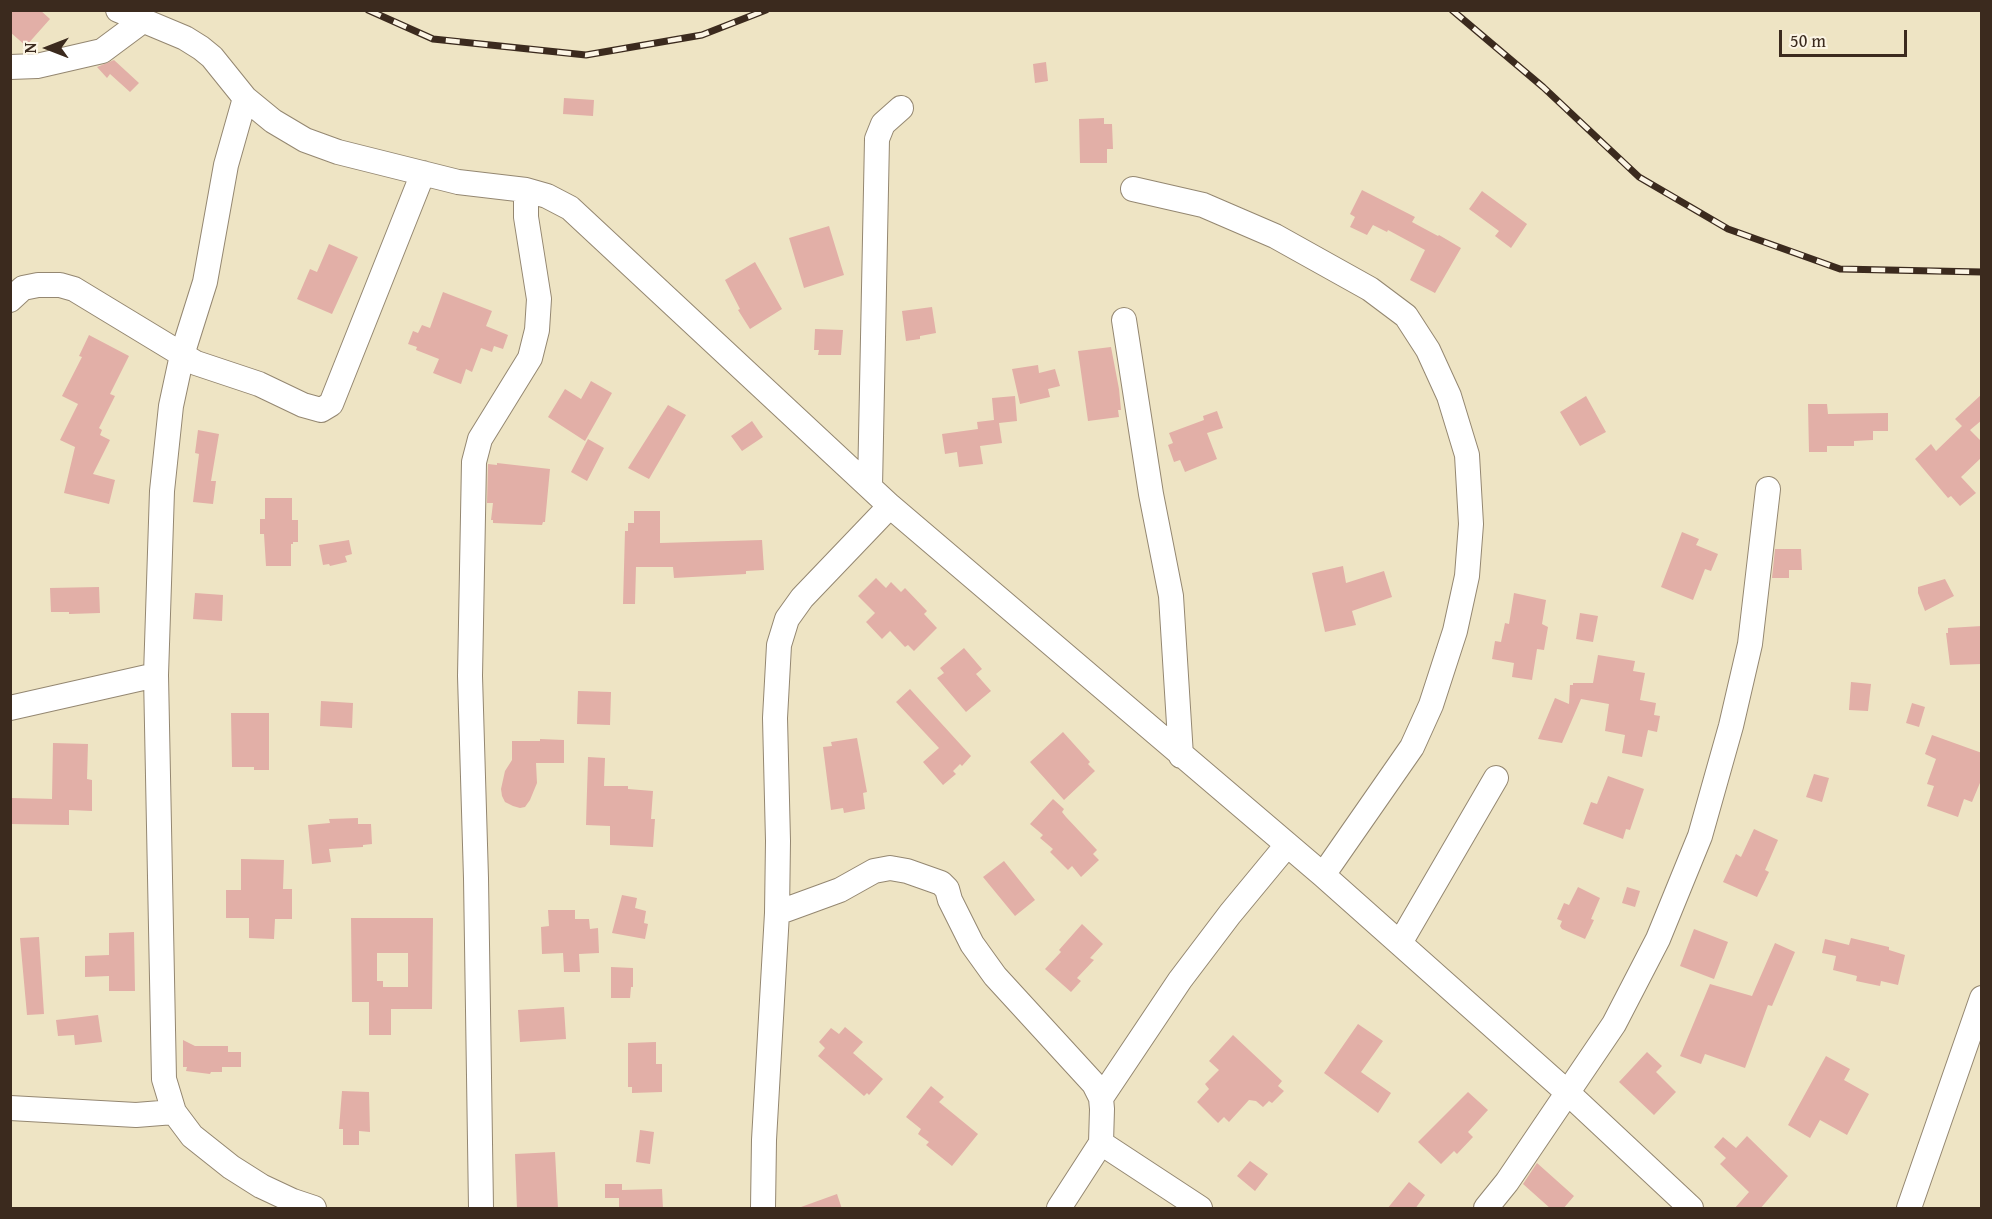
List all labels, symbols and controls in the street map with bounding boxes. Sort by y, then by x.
north arrow [18,18,78,78]
scale bar [1782,18,1910,56]
text: 50 m [1790,27,1826,54]
text: N [18,43,42,53]

